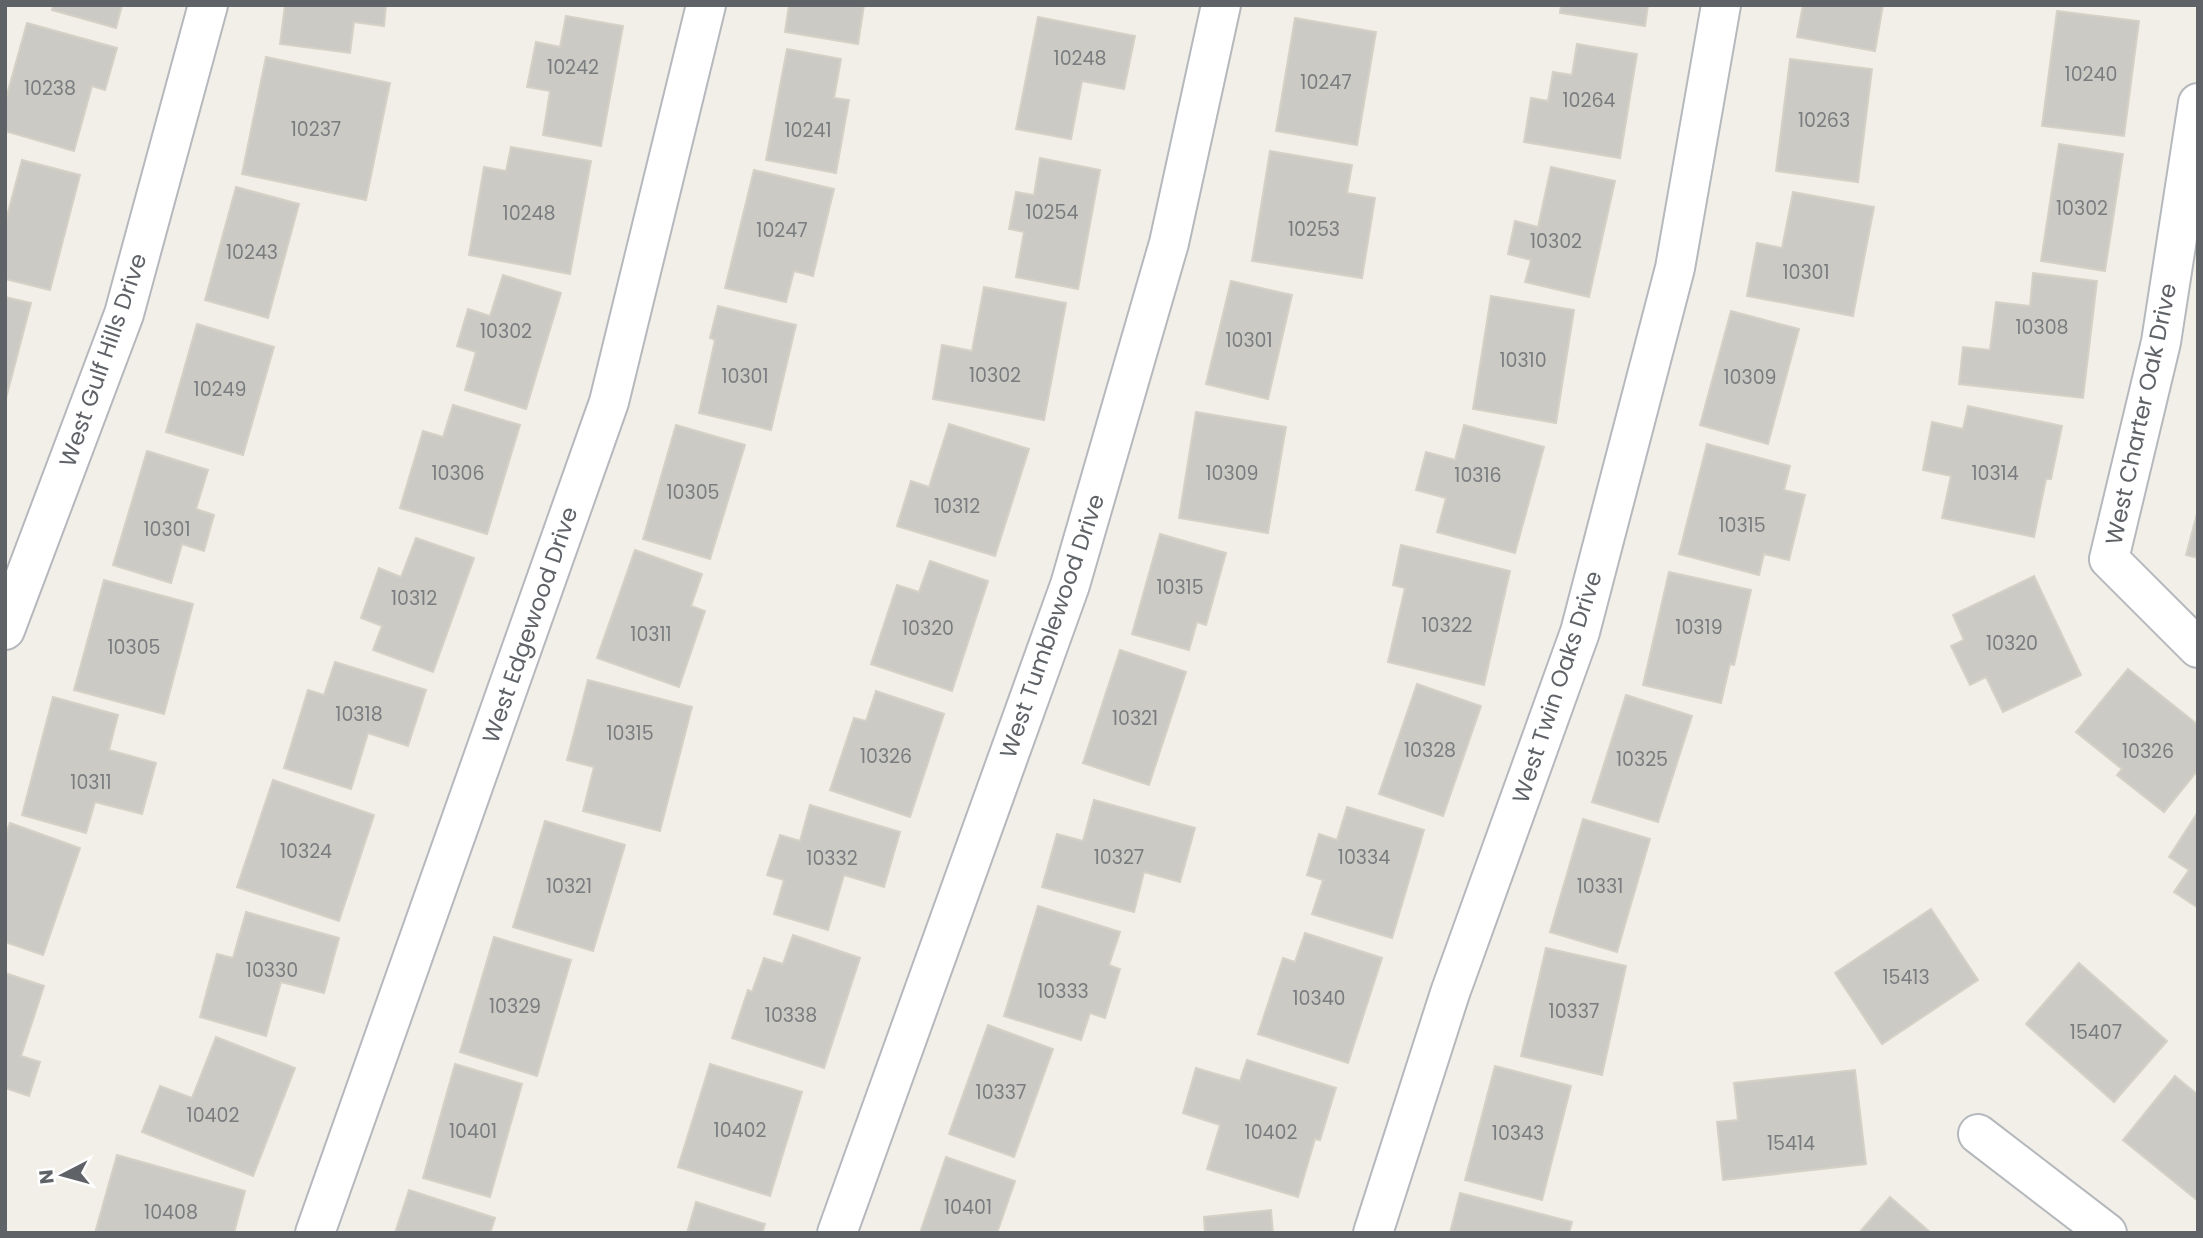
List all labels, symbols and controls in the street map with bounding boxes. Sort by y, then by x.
house number: 10248 [1054,45,1106,72]
house number: 10242 [547,54,599,81]
house number: 10240 [2065,61,2117,88]
house number: 10247 [1300,69,1352,96]
house number: 10238 [24,75,76,102]
house number: 10264 [1563,87,1616,114]
house number: 10263 [1798,107,1850,134]
house number: 10237 [291,116,341,143]
house number: 10241 [785,117,831,144]
house number: 10302 [2056,195,2108,222]
house number: 10254 [1026,199,1078,226]
house number: 10248 [503,200,555,227]
house number: 10253 [1288,216,1340,243]
house number: 10247 [756,217,808,244]
house number: 10302 [1530,228,1582,255]
house number: 10243 [226,239,278,266]
street label: West Gulf Hills Drive [51,249,155,471]
house number: 10301 [1782,259,1830,286]
street label: West Charter Oak Drive [2098,280,2184,548]
house number: 10308 [2015,314,2069,341]
house number: 10302 [480,318,532,345]
house number: 10301 [1225,327,1273,354]
house number: 10310 [1499,347,1547,374]
house number: 10302 [969,362,1021,389]
house number: 10301 [721,363,769,390]
house number: 10309 [1723,364,1777,391]
house number: 10249 [194,376,246,403]
house number: 10306 [431,460,485,487]
house number: 10309 [1205,460,1259,487]
house number: 10314 [1971,460,2019,487]
house number: 10316 [1454,462,1502,489]
house number: 10305 [666,479,720,506]
street label: West Tumblewood Drive [992,490,1112,762]
house number: 10312 [934,493,980,520]
street label: West Edgewood Drive [474,503,586,747]
house number: 10315 [1718,512,1766,539]
house number: 10301 [143,516,191,543]
street label: West Twin Oaks Drive [1504,567,1610,807]
house number: 10315 [1156,574,1204,601]
house number: 10312 [391,585,437,612]
house number: 10322 [1421,612,1473,639]
house number: 10319 [1675,614,1723,641]
house number: 10320 [902,615,954,642]
house number: 10311 [630,621,672,648]
house number: 10320 [1986,630,2038,657]
house number: 10305 [107,634,161,661]
house number: 10318 [335,701,383,728]
house number: 10321 [1112,705,1158,732]
house number: 10315 [606,720,654,747]
house number: 10328 [1404,737,1456,764]
house number: 10326 [2122,738,2174,765]
house number: 10326 [860,743,912,770]
house number: 10325 [1616,746,1668,773]
house number: 10311 [70,769,112,796]
house number: 10324 [280,838,332,865]
house number: 10327 [1094,844,1144,871]
house number: 10334 [1338,844,1390,871]
house number: 10332 [806,845,858,872]
house number: 10321 [546,873,592,900]
house number: 10331 [1577,873,1623,900]
house number: 10330 [246,957,298,984]
house number: 15413 [1882,964,1930,991]
house number: 10333 [1037,978,1089,1005]
house number: 10340 [1292,985,1346,1012]
house number: 10329 [489,993,541,1020]
house number: 10337 [1549,998,1599,1025]
house number: 10338 [765,1002,817,1029]
house number: 15407 [2070,1019,2122,1046]
house number: 10337 [976,1079,1026,1106]
house number: 10402 [187,1102,239,1129]
house number: 10402 [714,1117,766,1144]
house number: 10401 [449,1118,497,1145]
house number: 10402 [1245,1119,1297,1146]
house number: 10343 [1492,1120,1544,1147]
house number: 15414 [1767,1130,1815,1157]
north arrow [28,1140,98,1210]
text: N [32,1168,61,1185]
house number: 10401 [944,1194,992,1221]
house number: 10408 [144,1199,198,1226]

